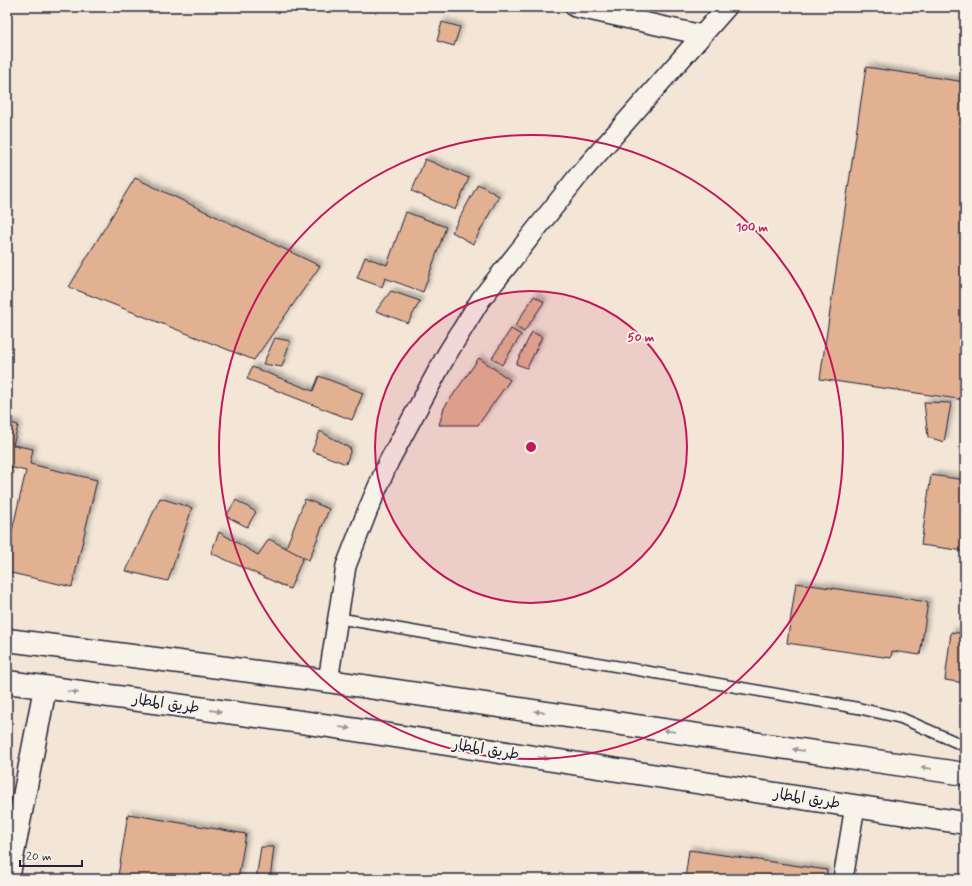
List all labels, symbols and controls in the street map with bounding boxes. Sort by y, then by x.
text: 100 m [736,220,769,236]
text: 50 m [628,330,655,346]
centre of rings [524,440,538,454]
one-way arrow [67,689,79,695]
street label: طريق المطار [130,689,201,719]
one-way arrow [210,708,222,714]
one-way arrow [534,709,547,715]
one-way arrow [339,725,351,731]
one-way arrow [663,728,675,734]
street label: طريق المطار [450,735,521,765]
one-way arrow [792,747,804,753]
one-way arrow [537,755,549,761]
one-way arrow [920,765,932,771]
street label: طريق المطار [771,784,842,814]
scale bar [20,842,82,868]
text: 20 m [26,849,52,865]

